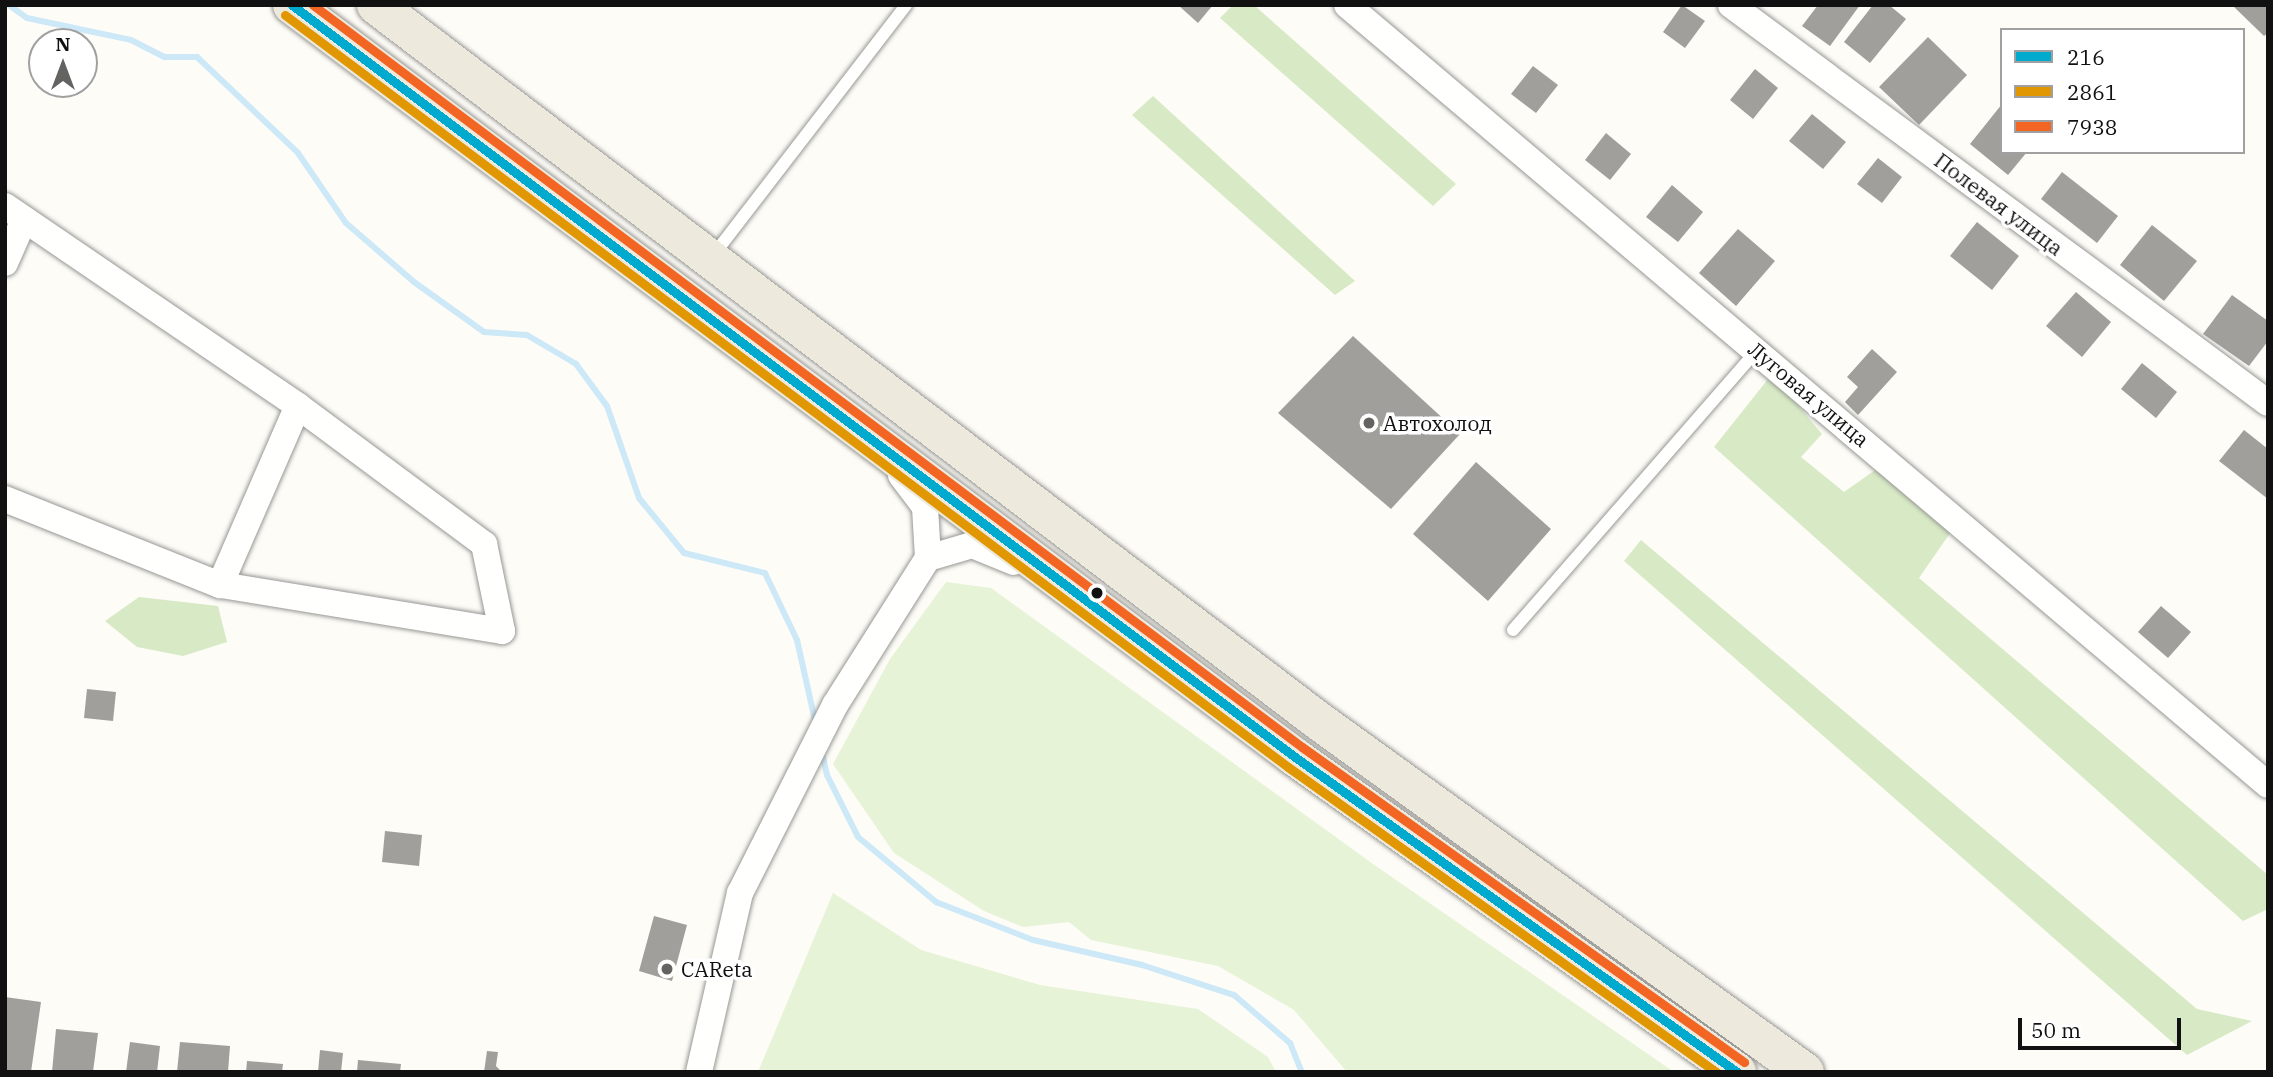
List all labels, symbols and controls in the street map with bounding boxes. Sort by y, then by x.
north arrow [28,28,98,98]
legend [2000,28,2245,154]
text: N [55,32,71,56]
text: 216 [2067,43,2105,71]
text: 2861 [2067,78,2117,106]
text: 7938 [2067,113,2117,141]
street label: Полевая улица [1930,147,2068,261]
street label: Луговая улица [1743,336,1875,452]
place label: Автохолод [1383,410,1492,436]
marker: Автохолод [1361,415,1377,431]
unlabelled marker [1090,586,1104,600]
place label: CAReta [681,956,753,982]
marker: CAReta [659,961,675,977]
scale bar [2021,1004,2184,1048]
text: 50 m [2031,1016,2081,1044]

